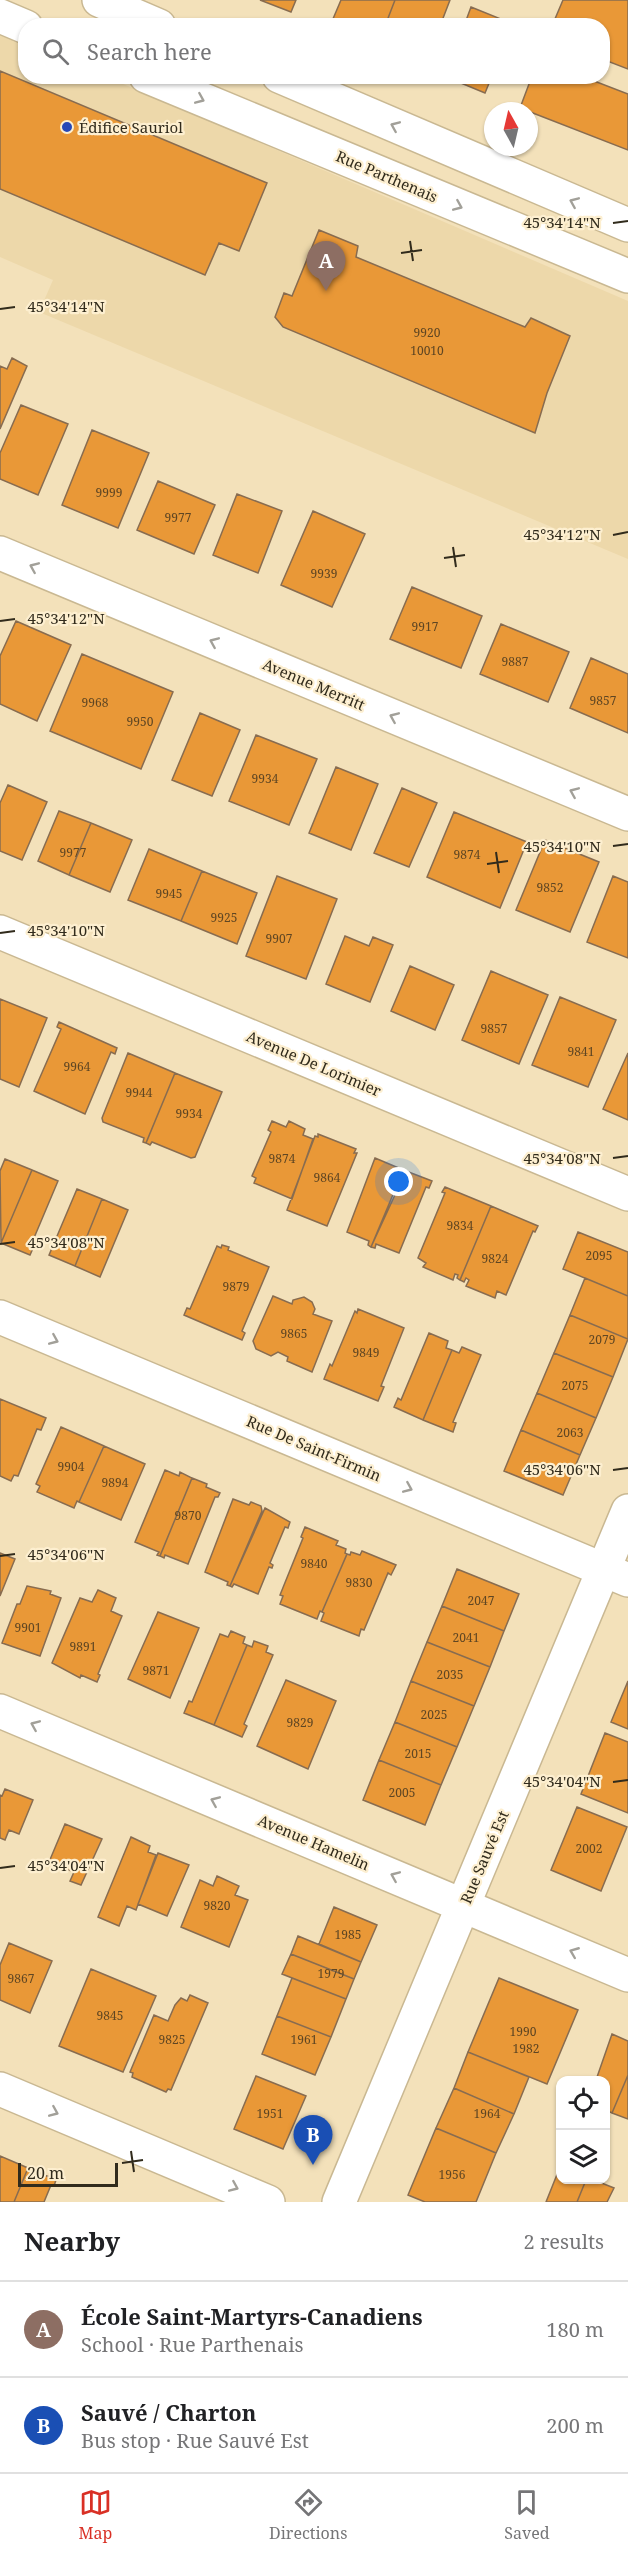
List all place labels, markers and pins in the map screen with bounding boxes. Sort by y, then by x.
place label: Édifice Sauriol [79,117,183,137]
marker: Édifice Sauriol [60,120,74,134]
pin: A [306,242,346,291]
pin: B [294,2116,332,2165]

